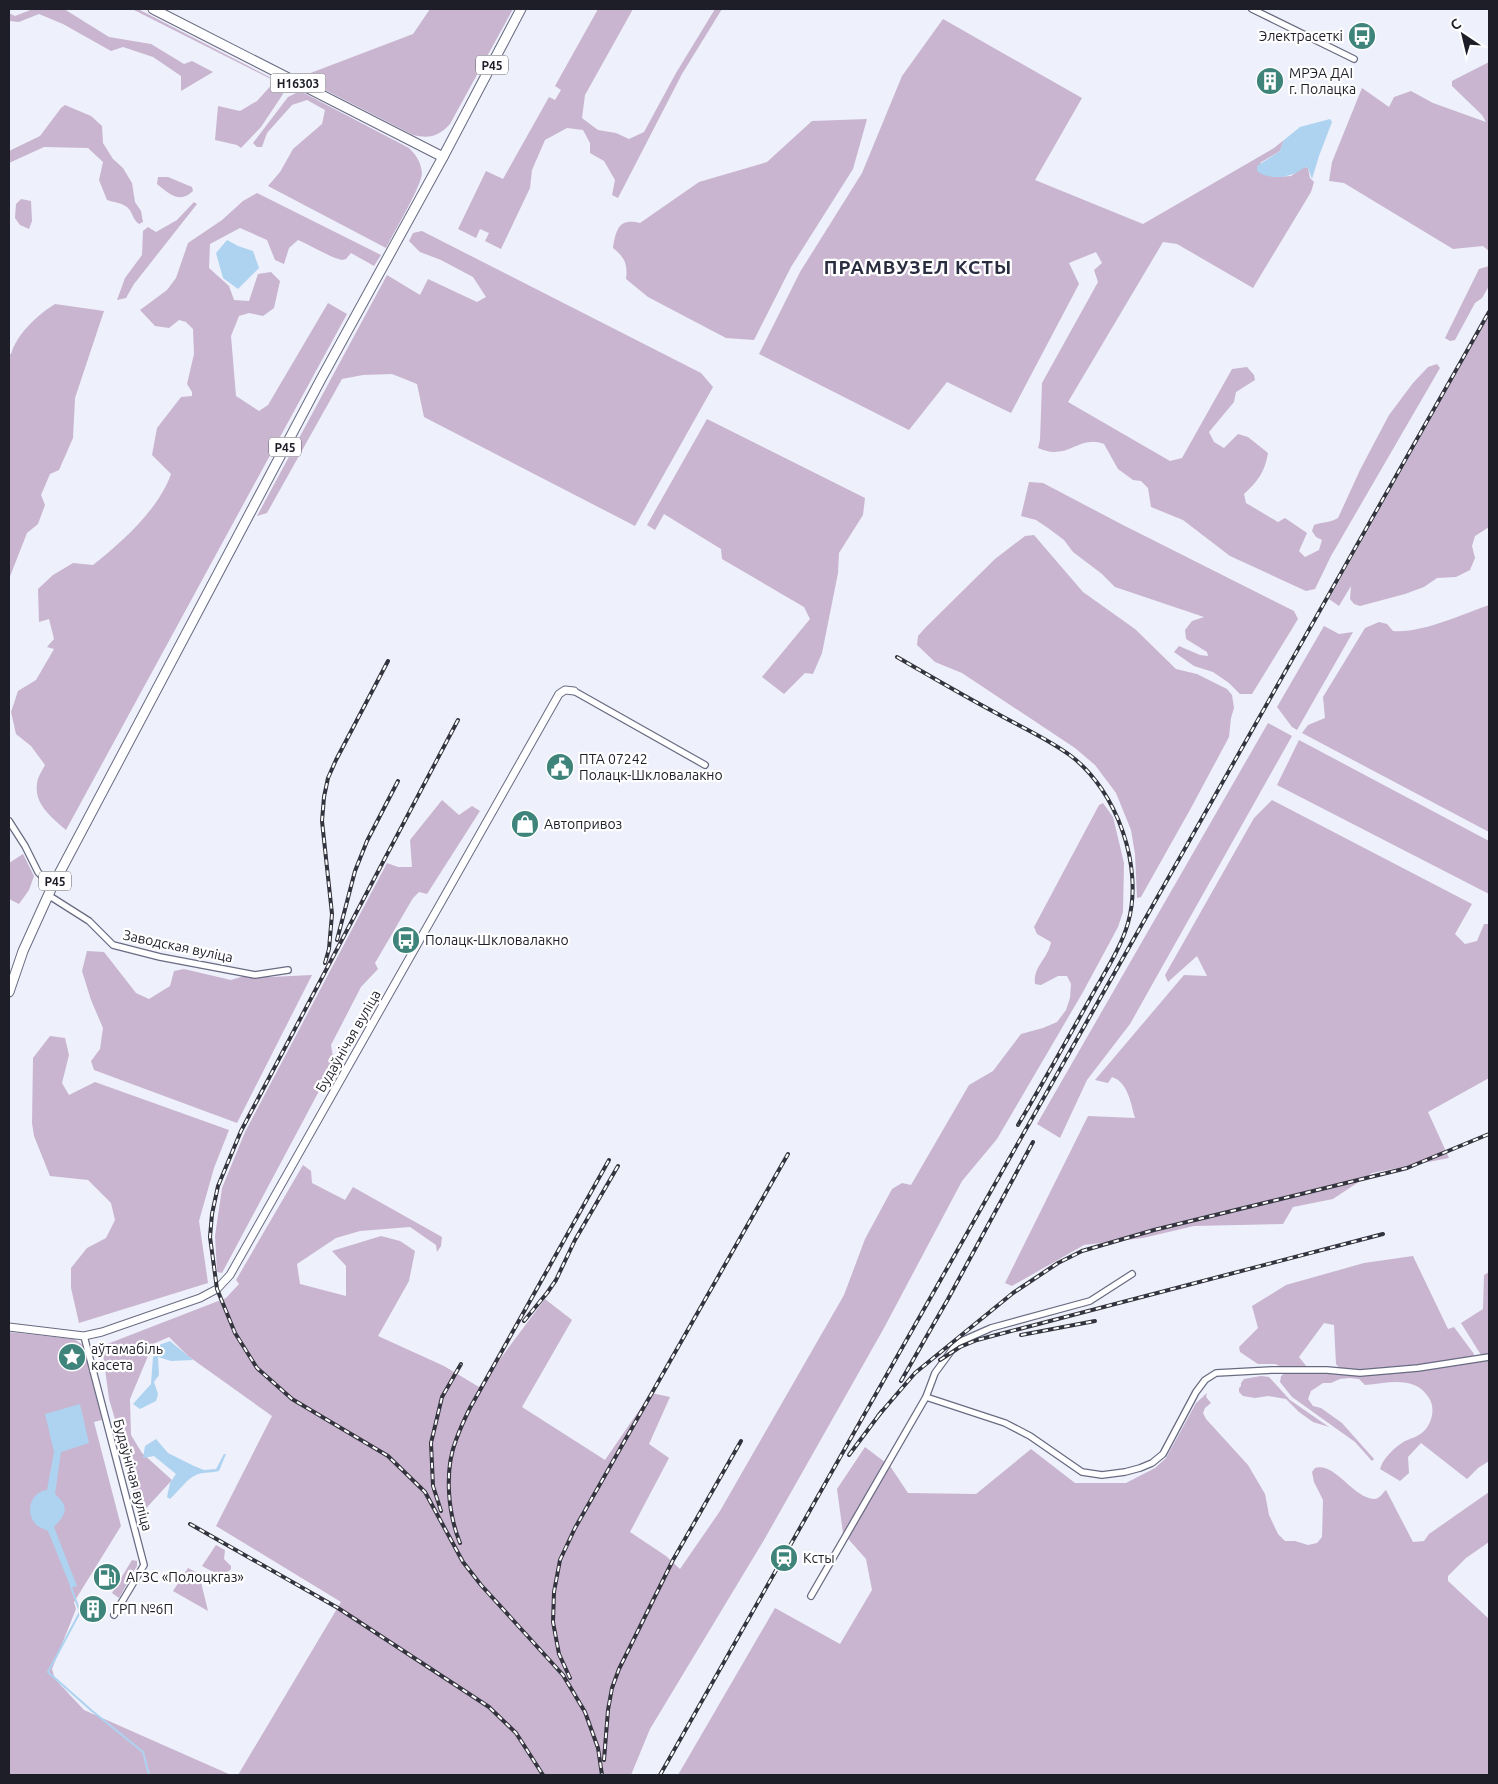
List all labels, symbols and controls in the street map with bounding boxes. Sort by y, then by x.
north arrow [1438,10,1488,60]
text: С [1447,15,1464,33]
bus stop icon: Электрасеткі [1347,21,1377,51]
place label: Электрасеткі [1259,28,1343,44]
road number: Р45 [476,56,508,74]
place label: МРЭА ДАІ г. Полацка [1289,65,1356,97]
building icon: МРЭА ДАІ г. Полацка [1255,66,1285,96]
road number: Н16303 [270,74,326,92]
district label: ПРАМВУЗЕЛ КСТЫ [824,256,1012,278]
road number: Р45 [269,438,301,457]
place label: ПТА 07242 Полацк-Шкловалакно [579,751,723,783]
public building icon: ПТА 07242 Полацк-Шкловалакно [545,752,575,782]
shop icon: Автопривоз [510,809,540,839]
place label: Автопривоз [544,816,622,832]
road number: Р45 [39,871,71,890]
bus stop icon: Полацк-Шкловалакно [391,925,421,955]
street label: Заводская вуліца [122,927,234,965]
place label: Полацк-Шкловалакно [425,932,569,948]
street label: Будаўнічая вуліца [312,987,384,1095]
place label: аўтамабіль касета [91,1341,163,1373]
place icon: аўтамабіль касета [57,1342,87,1372]
street label: Будаўнічая вуліца [110,1417,156,1533]
station icon: Ксты [769,1543,799,1573]
place label: Ксты [803,1550,835,1566]
fuel station icon: АГЗС «Полоцкгаз» [92,1562,122,1592]
place label: АГЗС «Полоцкгаз» [126,1569,244,1585]
building icon: ГРП №6П [78,1594,108,1624]
place label: ГРП №6П [112,1601,173,1617]

